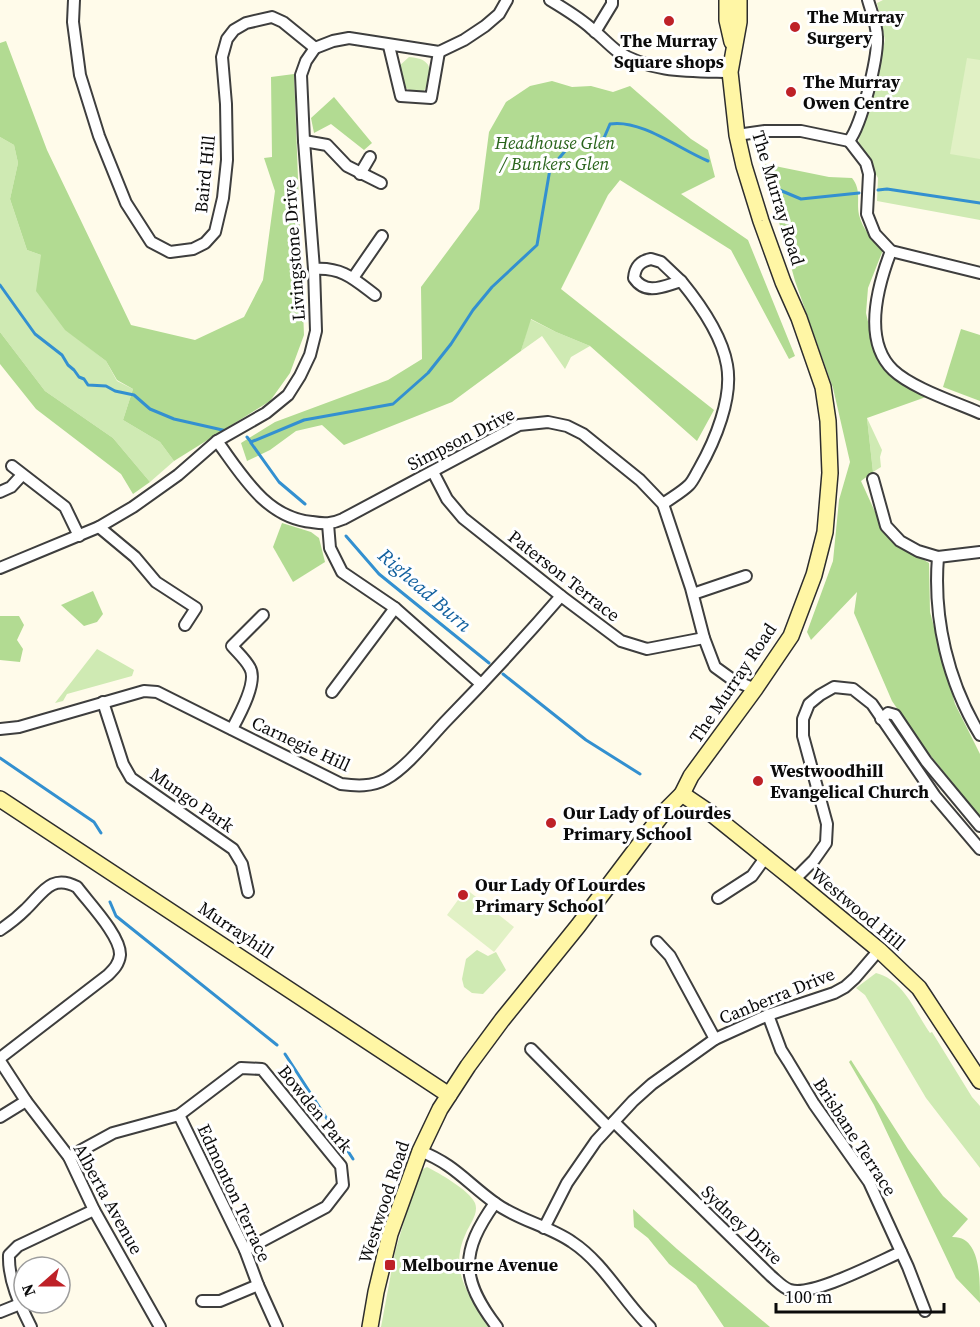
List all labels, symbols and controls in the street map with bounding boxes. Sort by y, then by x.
place label: The Murray Surgery [807,4,905,50]
marker: The Murray Square shops [662,14,676,28]
marker: The Murray Surgery [788,20,802,34]
place label: The Murray Square shops [614,28,724,74]
place label: The Murray Owen Centre [803,69,909,115]
marker: The Murray Owen Centre [784,85,798,99]
street label: The Murray Road [746,127,811,268]
park label: Headhouse Glen / Bunkers Glen [494,130,615,176]
street label: Baird Hill [188,134,221,214]
street label: Livingstone Drive [276,178,311,322]
street label: Simpson Drive [403,401,519,476]
street label: Paterson Terrace [503,524,625,627]
water label: Righead Burn [371,541,478,639]
street label: The Murray Road [683,618,782,748]
street label: Carnegie Hill [248,710,355,777]
place label: Westwoodhill Evangelical Church [770,758,929,804]
street label: Mungo Park [145,761,239,838]
marker: Westwoodhill Evangelical Church [751,774,765,788]
place label: Our Lady of Lourdes Primary School [563,800,731,846]
marker: Our Lady of Lourdes Primary School [544,816,558,830]
street label: Westwood Hill [806,861,911,956]
place label: Our Lady Of Lourdes Primary School [475,872,645,918]
marker: Our Lady Of Lourdes Primary School [456,888,470,902]
street label: Murrayhill [194,895,279,964]
street label: Canberra Drive [715,961,838,1030]
street label: Bowden Park [272,1060,359,1158]
street label: Brisbane Terrace [808,1073,903,1201]
street label: Edmonton Terrace [192,1120,277,1266]
street label: Westwood Road [352,1137,415,1266]
street label: Alberta Avenue [68,1139,149,1259]
street label: Sydney Drive [696,1179,789,1270]
place label: Melbourne Avenue [402,1252,558,1277]
north arrow [12,1255,72,1315]
marker: Melbourne Avenue [383,1258,397,1272]
scale bar [776,1276,944,1314]
text: N [16,1281,40,1300]
text: 100 m [785,1284,832,1309]

